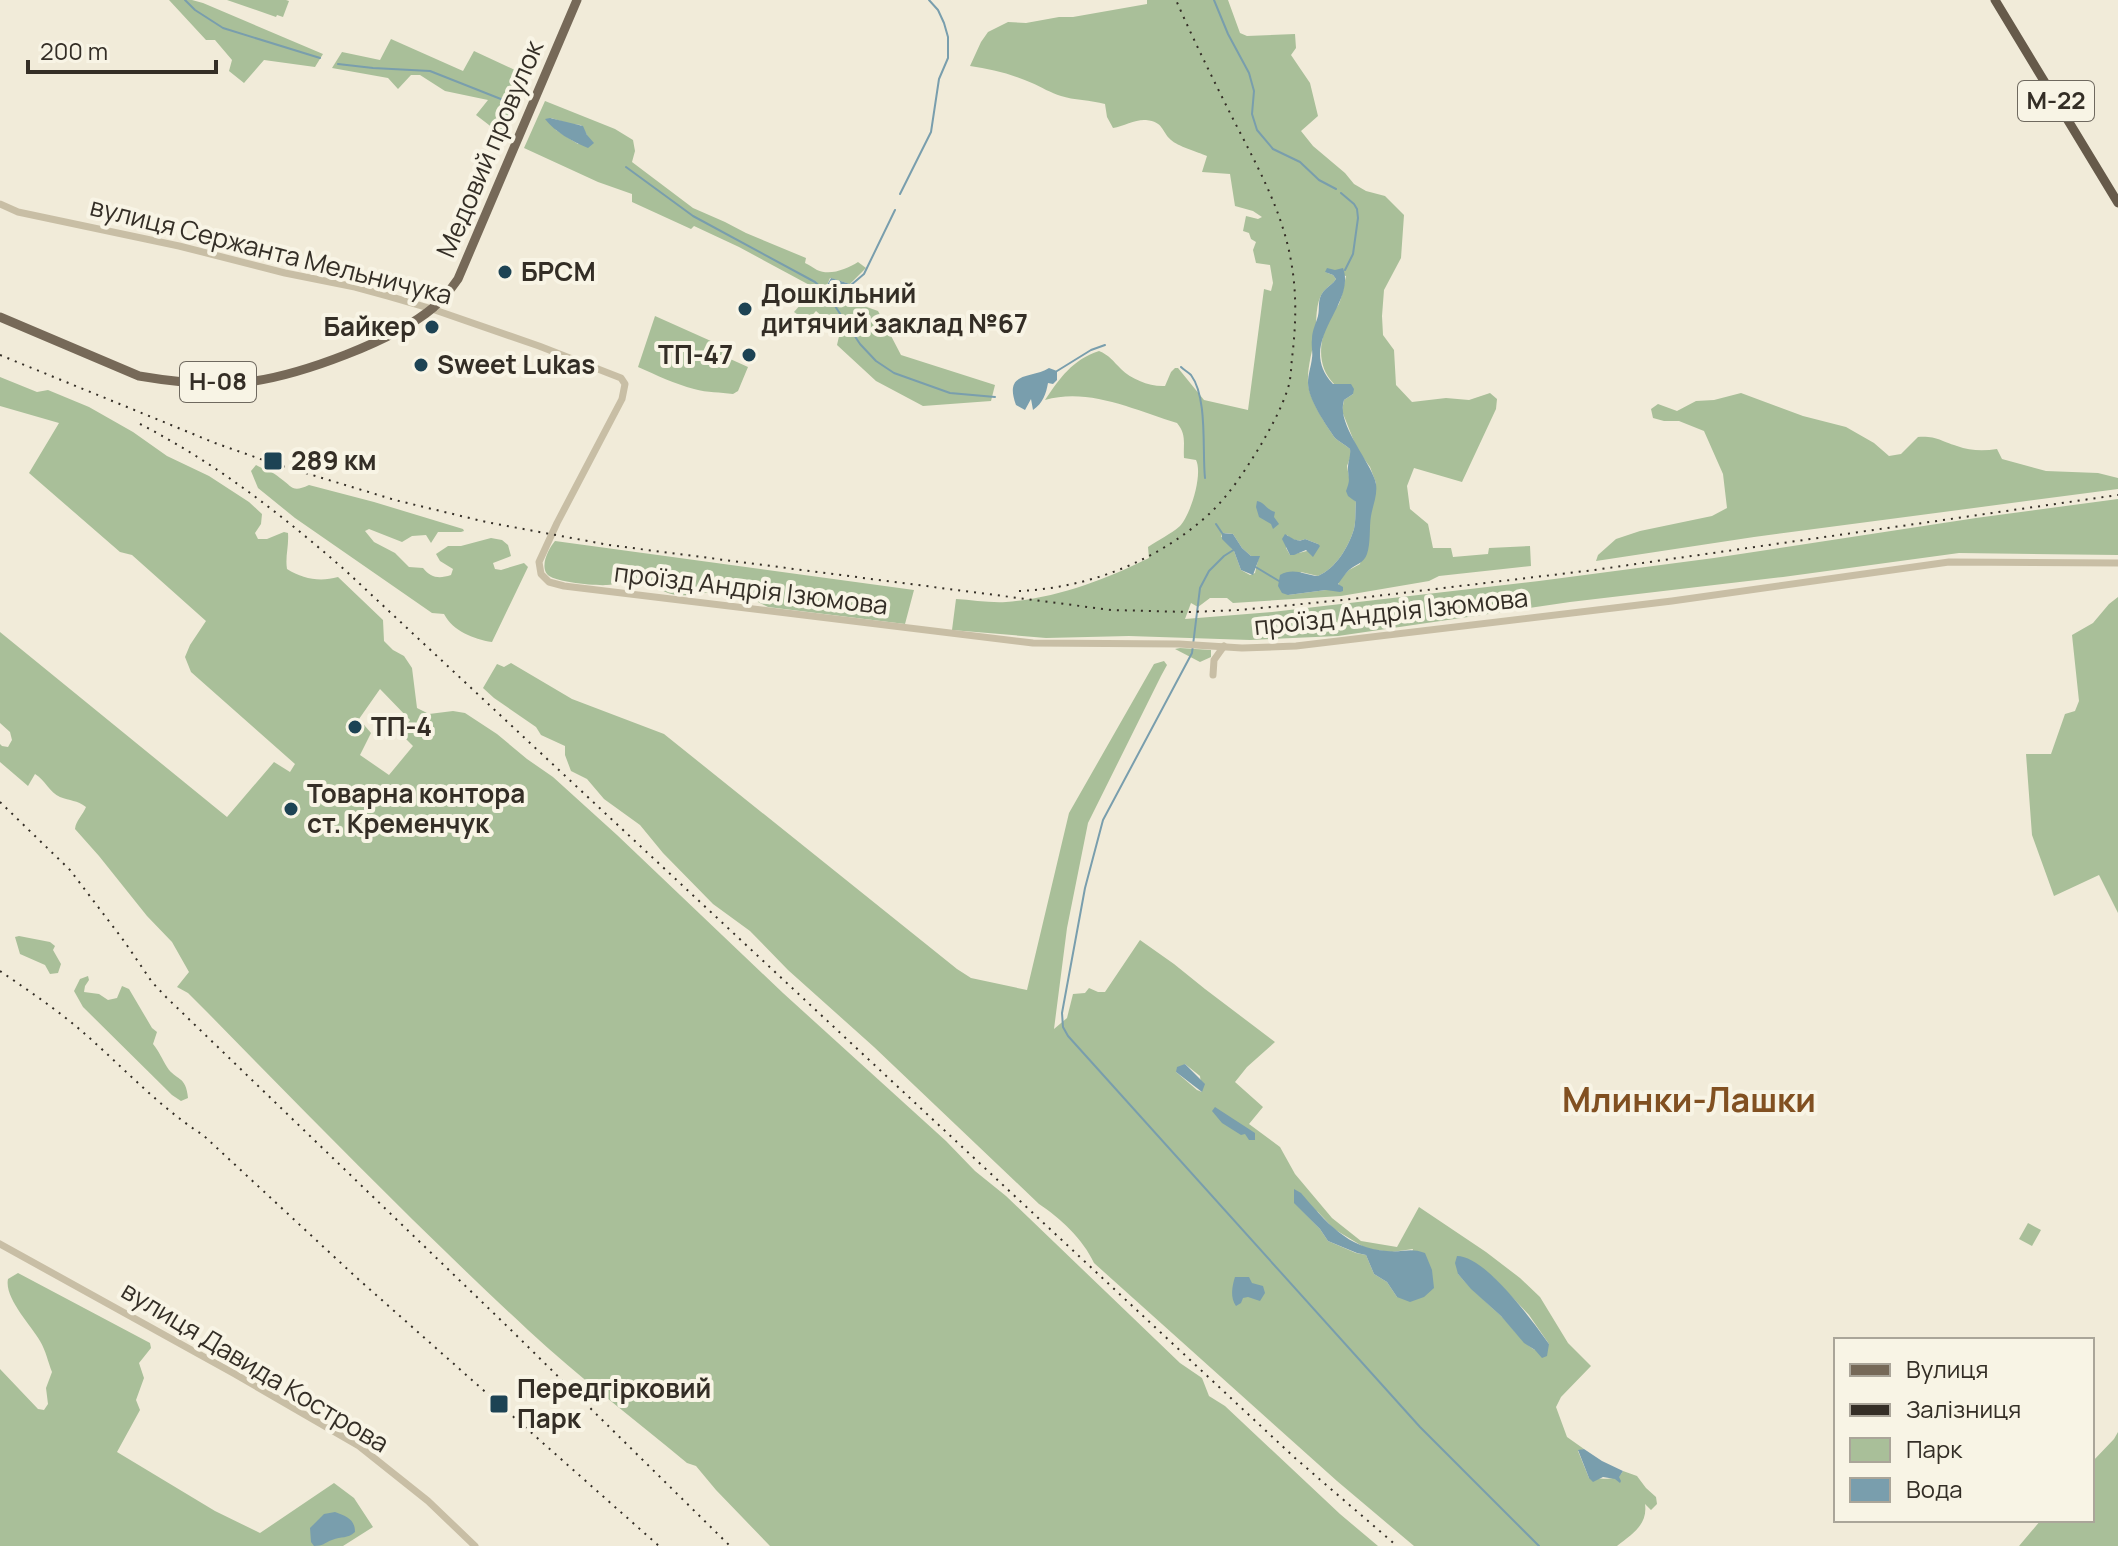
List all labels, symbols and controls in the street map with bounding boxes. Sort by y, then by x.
scale bar [28,24,216,74]
street label: Медовий провулок [427,33,552,263]
text: 200 m [40,34,108,67]
road number: М-22 [2018,81,2094,121]
street label: вулиця Сержанта Мельничука [87,188,456,312]
place label: БРСМ [521,253,596,289]
marker: БРСМ [496,263,514,281]
place label: Дошкільний дитячий заклад №67 [761,275,1028,341]
marker: Дошкільний дитячий заклад №67 [736,300,754,318]
place label: Байкер [323,308,416,344]
marker: Байкер [423,318,441,336]
place label: ТП-47 [658,336,733,372]
place label: Sweet Lukas [437,346,595,382]
marker: ТП-47 [740,346,758,364]
marker: Sweet Lukas [412,356,430,374]
road number: Н-08 [180,362,256,402]
place label: 289 км [291,442,377,478]
marker: 289 км [262,450,284,472]
street label: проїзд Андрія Ізюмова [612,553,890,623]
street label: проїзд Андрія Ізюмова [1252,579,1530,643]
place label: ТП-4 [371,708,432,744]
marker: ТП-4 [346,718,364,736]
place label: Товарна контора ст. Кременчук [307,775,525,841]
marker: Товарна контора ст. Кременчук [282,800,300,818]
district label: Млинки-Лашки [1562,1076,1816,1122]
street label: вулиця Давида Кострова [115,1272,396,1460]
legend [1834,1338,2094,1522]
text: Вулиця [1906,1352,1988,1385]
place label: Передгірковий Парк [517,1370,711,1436]
text: Залізниця [1906,1392,2021,1425]
marker: Передгірковий Парк [488,1393,510,1415]
text: Парк [1906,1432,1963,1465]
text: Вода [1906,1472,1963,1505]

